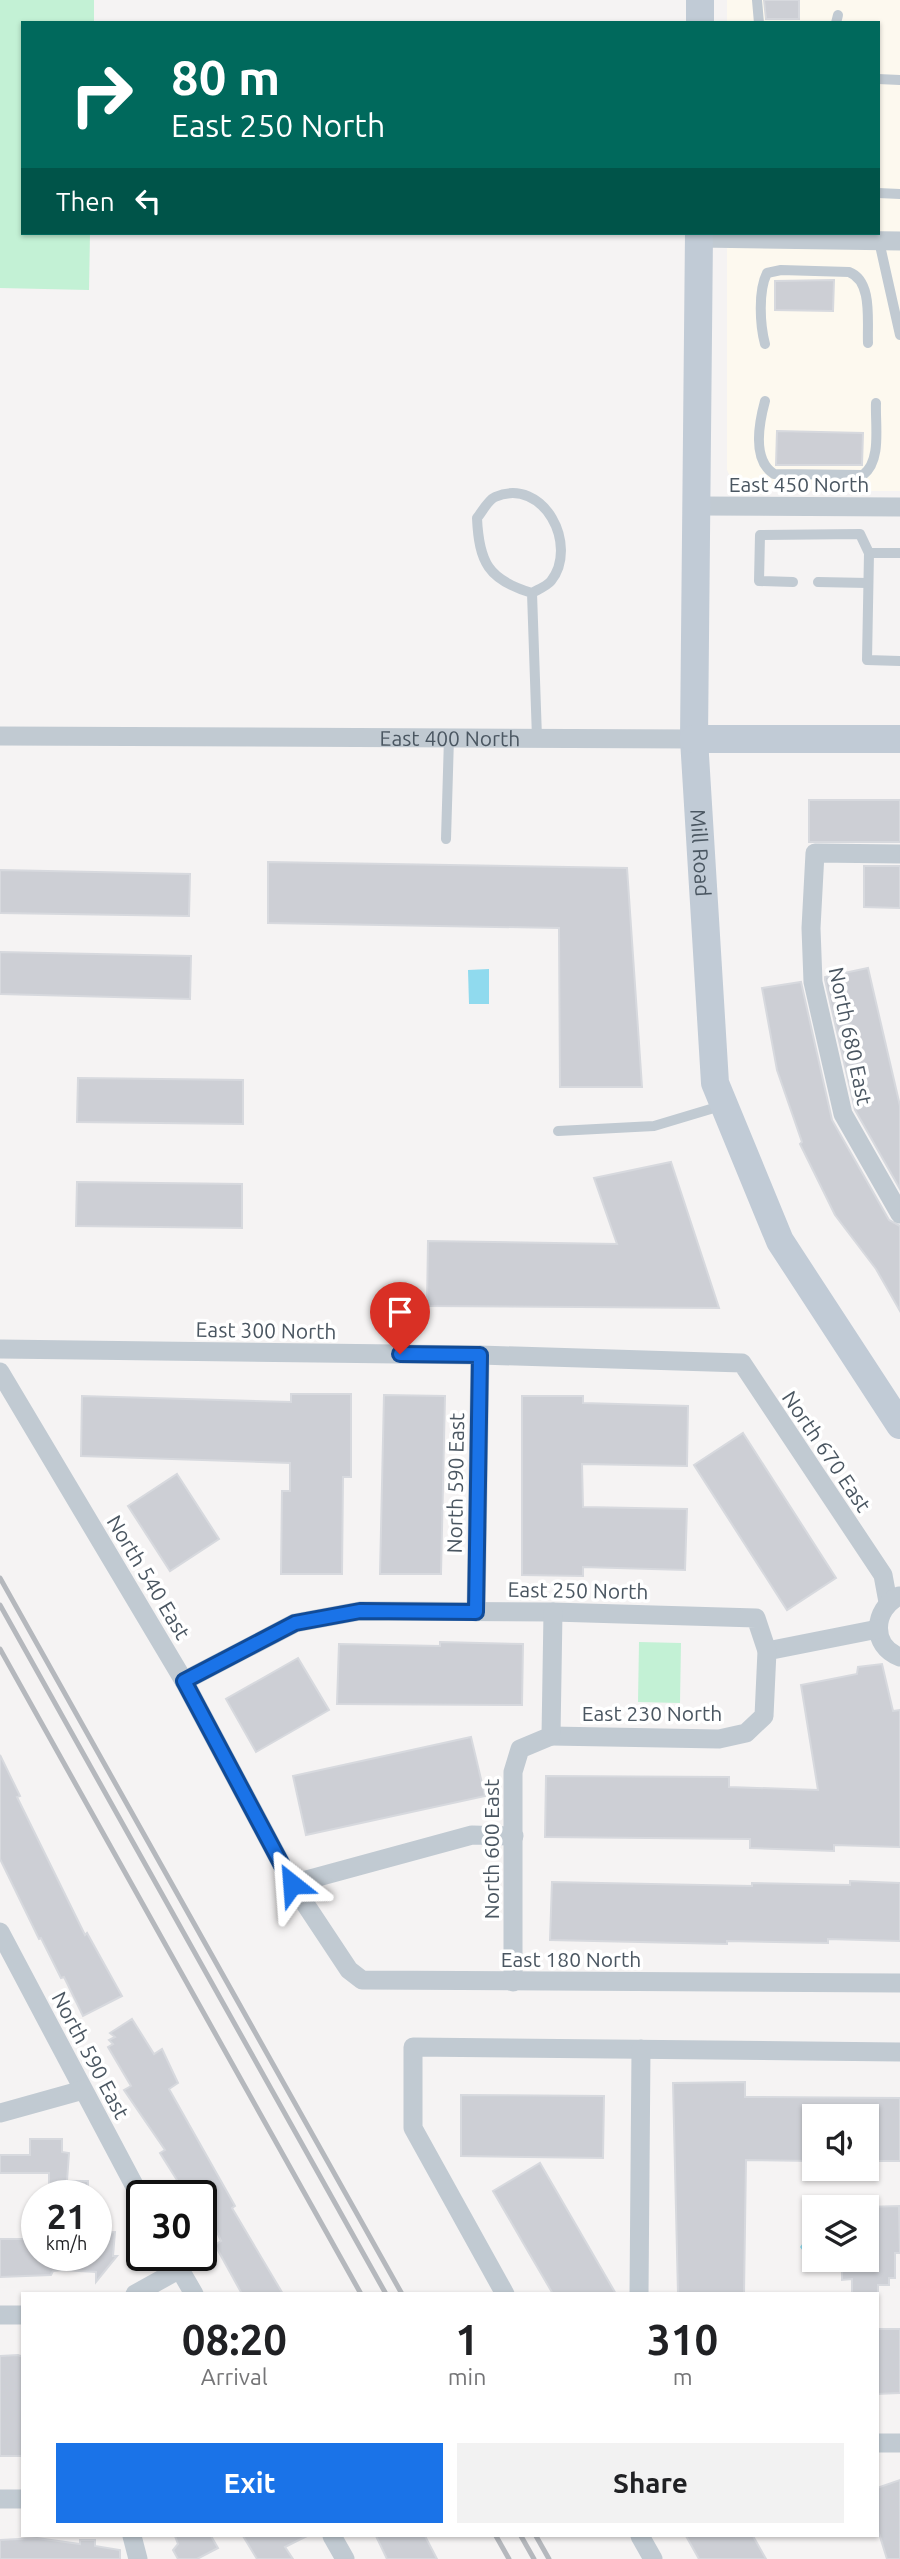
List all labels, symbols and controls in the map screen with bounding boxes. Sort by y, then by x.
icon: right [56,49,147,140]
text: 80 m [171,49,280,104]
text: East 250 North [171,107,385,143]
icon: left [129,182,167,220]
text: Then [56,187,115,216]
street label: East 450 North [729,472,869,496]
street label: East 400 North [380,726,520,750]
street label: Mill Road [686,808,716,897]
street label: North 680 East [825,965,877,1107]
pin [370,1282,430,1354]
icon: arrive [381,1293,419,1331]
street label: East 300 North [196,1317,336,1343]
street label: North 670 East [778,1386,876,1516]
street label: North 590 East [442,1413,468,1553]
street label: North 540 East [103,1511,195,1643]
street label: East 250 North [508,1577,648,1603]
street label: East 230 North [582,1701,722,1725]
street label: North 600 East [479,1779,503,1919]
position arrow [255,1847,329,1921]
street label: East 180 North [501,1947,641,1971]
street label: North 590 East [47,1987,135,2123]
map controls [802,2104,879,2272]
button: sound [802,2104,879,2181]
speed limit sign: 30 [126,2180,217,2271]
button: layers [802,2195,879,2272]
text: 21 [47,2196,86,2236]
text: km/h [46,2233,87,2253]
text: 08:20 [182,2316,287,2363]
text: 1 [455,2316,479,2363]
text: 310 [647,2316,718,2363]
text: Arrival [201,2364,268,2389]
text: min [448,2364,486,2389]
text: m [673,2364,693,2389]
button: Exit [56,2443,443,2523]
button: Share [457,2443,844,2523]

